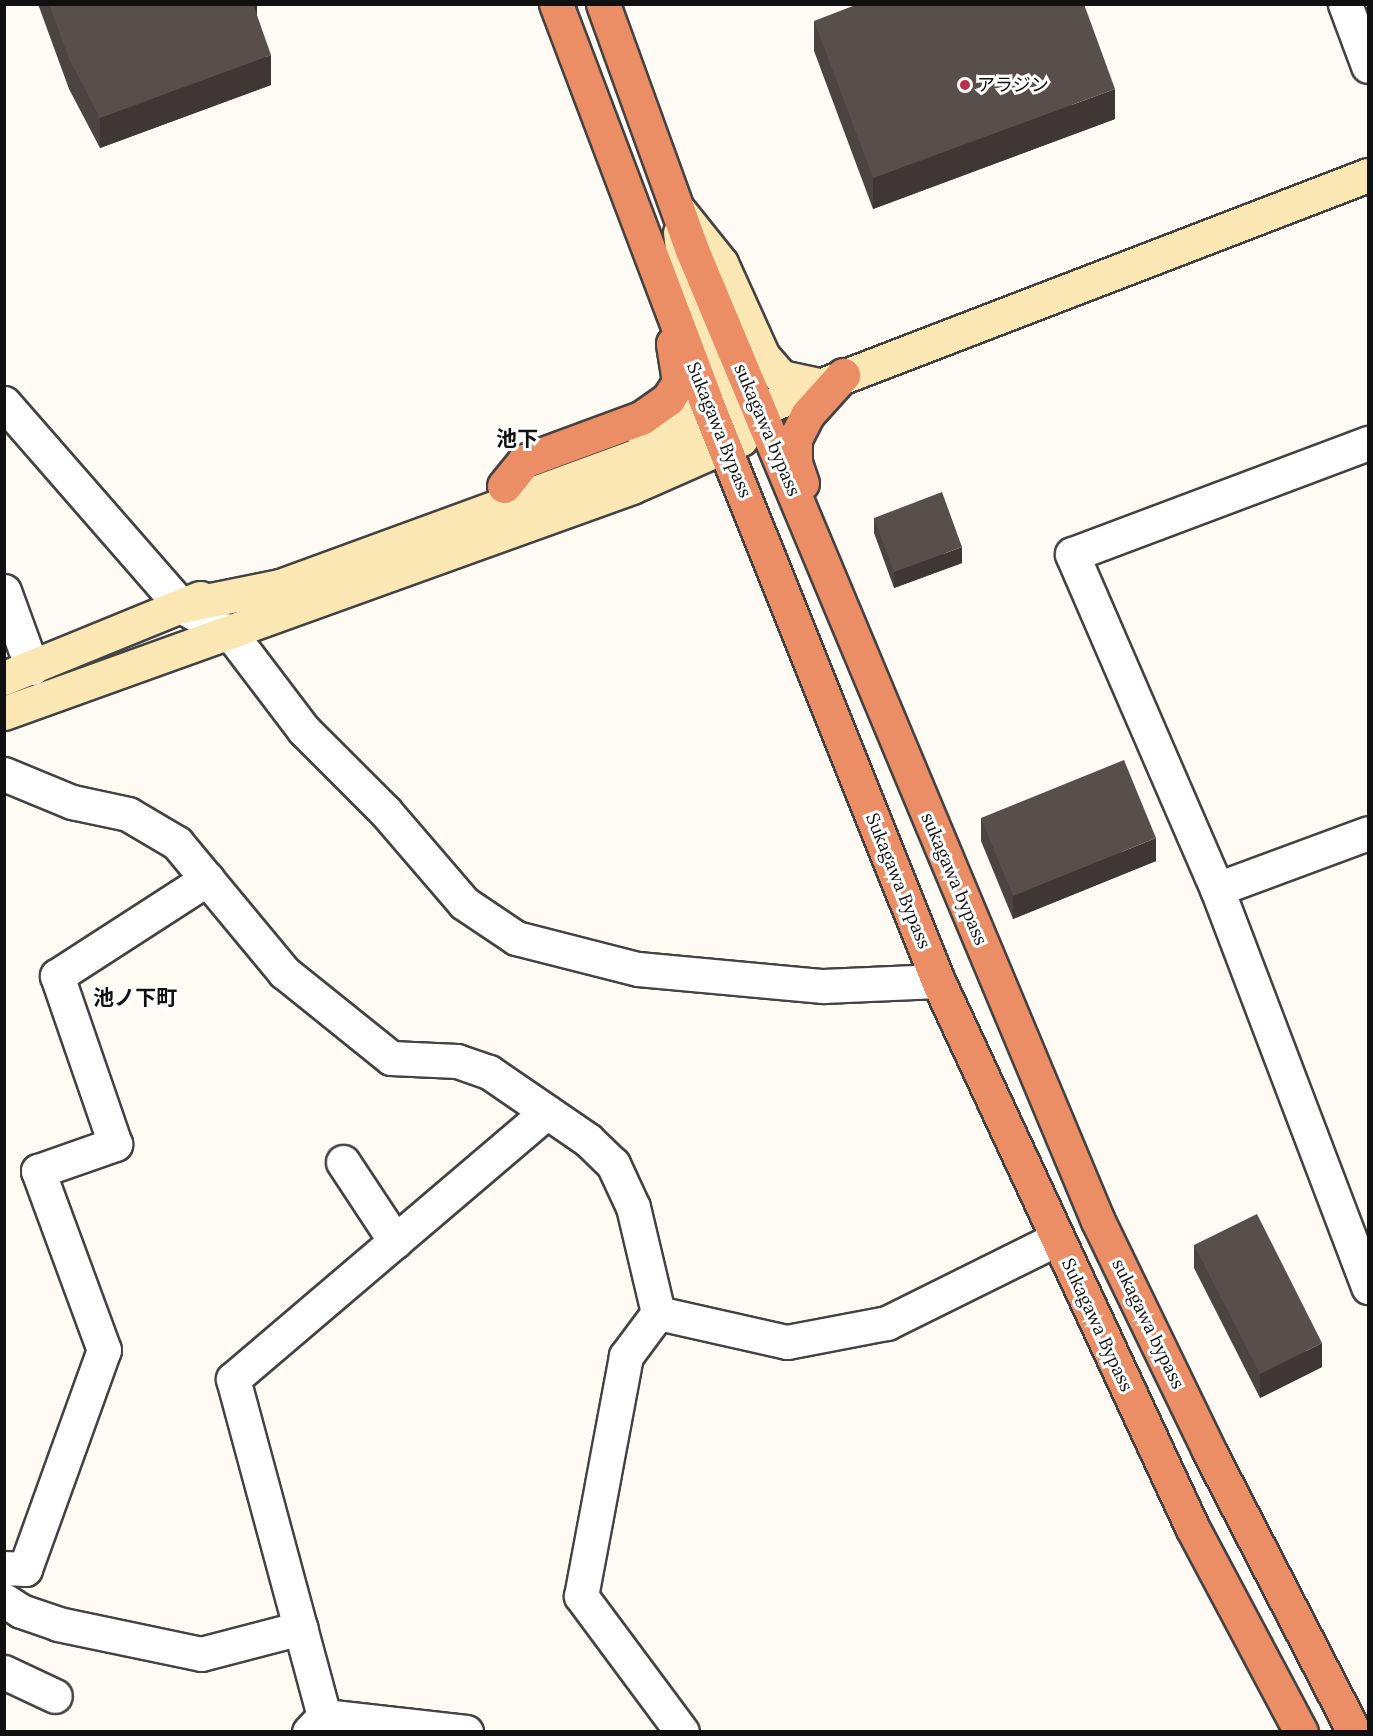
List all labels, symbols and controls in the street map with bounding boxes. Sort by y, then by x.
place label: アラジン [977,74,1049,96]
marker: アラジン [958,78,972,92]
street label: Sukagawa Bypass [682,359,756,501]
street label: sukagawa bypass [729,361,805,499]
district label: 池下 [496,426,538,452]
street label: Sukagawa Bypass [861,810,935,952]
street label: sukagawa bypass [916,810,992,948]
district label: 池ノ下町 [93,985,177,1011]
street label: Sukagawa Bypass [1057,1255,1137,1395]
street label: sukagawa bypass [1107,1256,1189,1392]

